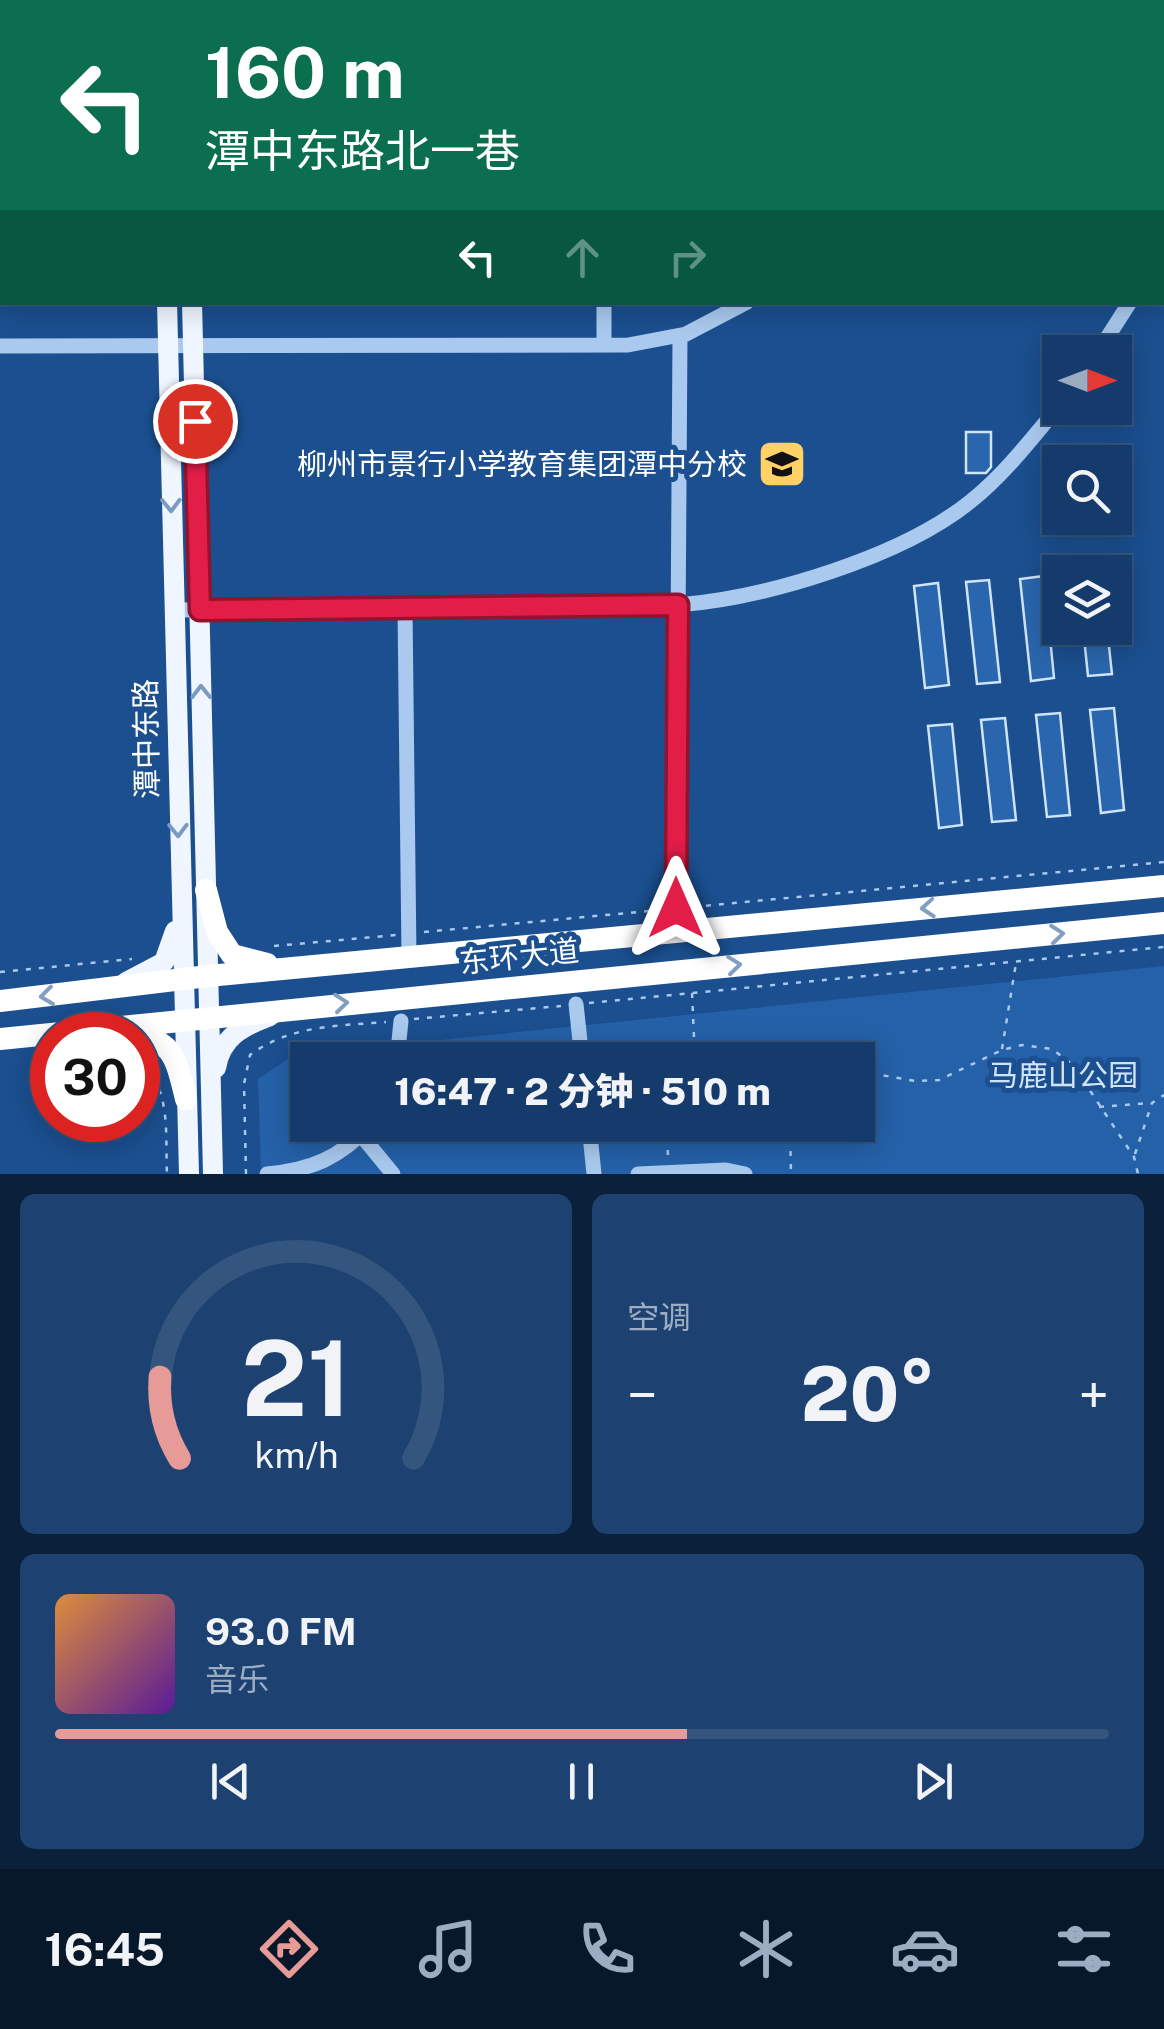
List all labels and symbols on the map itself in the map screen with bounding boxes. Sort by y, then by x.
north arrow [1042,335,1132,425]
pin [153,379,238,464]
school or university icon: 柳州市景行小学教育集团潭中分校 [756,438,808,490]
place label: 柳州市景行小学教育集团潭中分校 [297,446,747,482]
one-way arrow [161,497,182,513]
street label: 潭中东路 [127,679,165,799]
one-way arrow [191,683,212,699]
one-way arrow [168,822,189,838]
position arrow [624,856,728,960]
one-way arrow [919,897,935,919]
one-way arrow [1050,923,1066,945]
street label: 东环大道 [457,932,581,980]
one-way arrow [726,955,742,976]
one-way arrow [39,984,55,1005]
one-way arrow [333,993,349,1015]
speed limit sign: 30 [30,1012,160,1142]
park label: 马鹿山公园 [988,1057,1138,1093]

